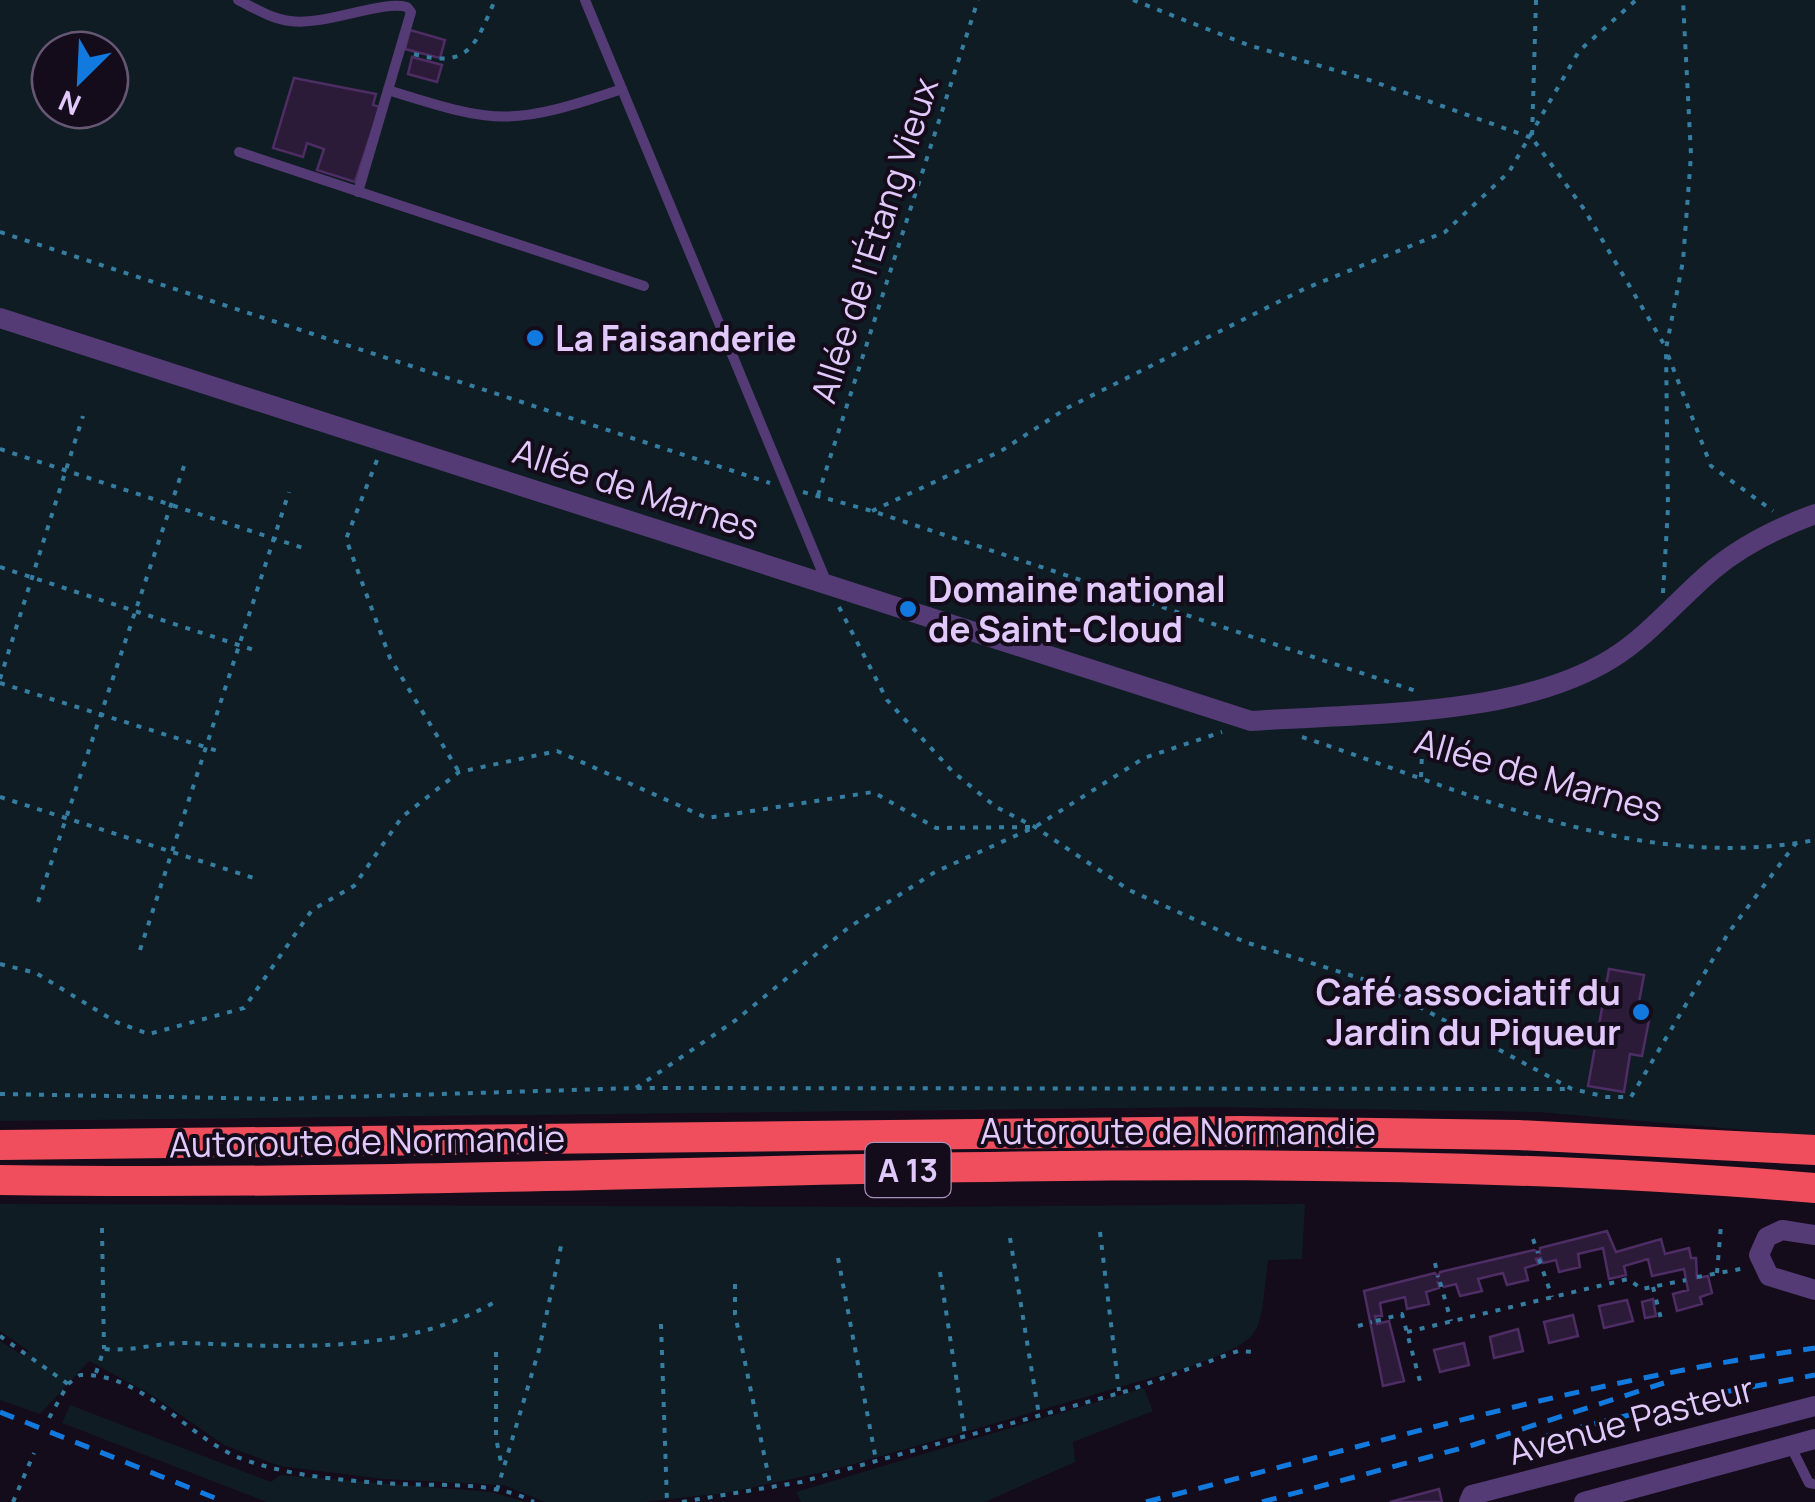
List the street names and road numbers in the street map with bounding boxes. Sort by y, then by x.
street label: Allée de l'Étang Vieux [799,71,949,409]
street label: Allée de Marnes [507,427,765,551]
street label: Allée de Marnes [1410,717,1668,833]
street label: Autoroute de Normandie [980,1107,1376,1155]
street label: Autoroute de Normandie [169,1114,565,1168]
road number: A 13 [866,1143,950,1197]
street label: Avenue Pasteur [1503,1364,1759,1476]

